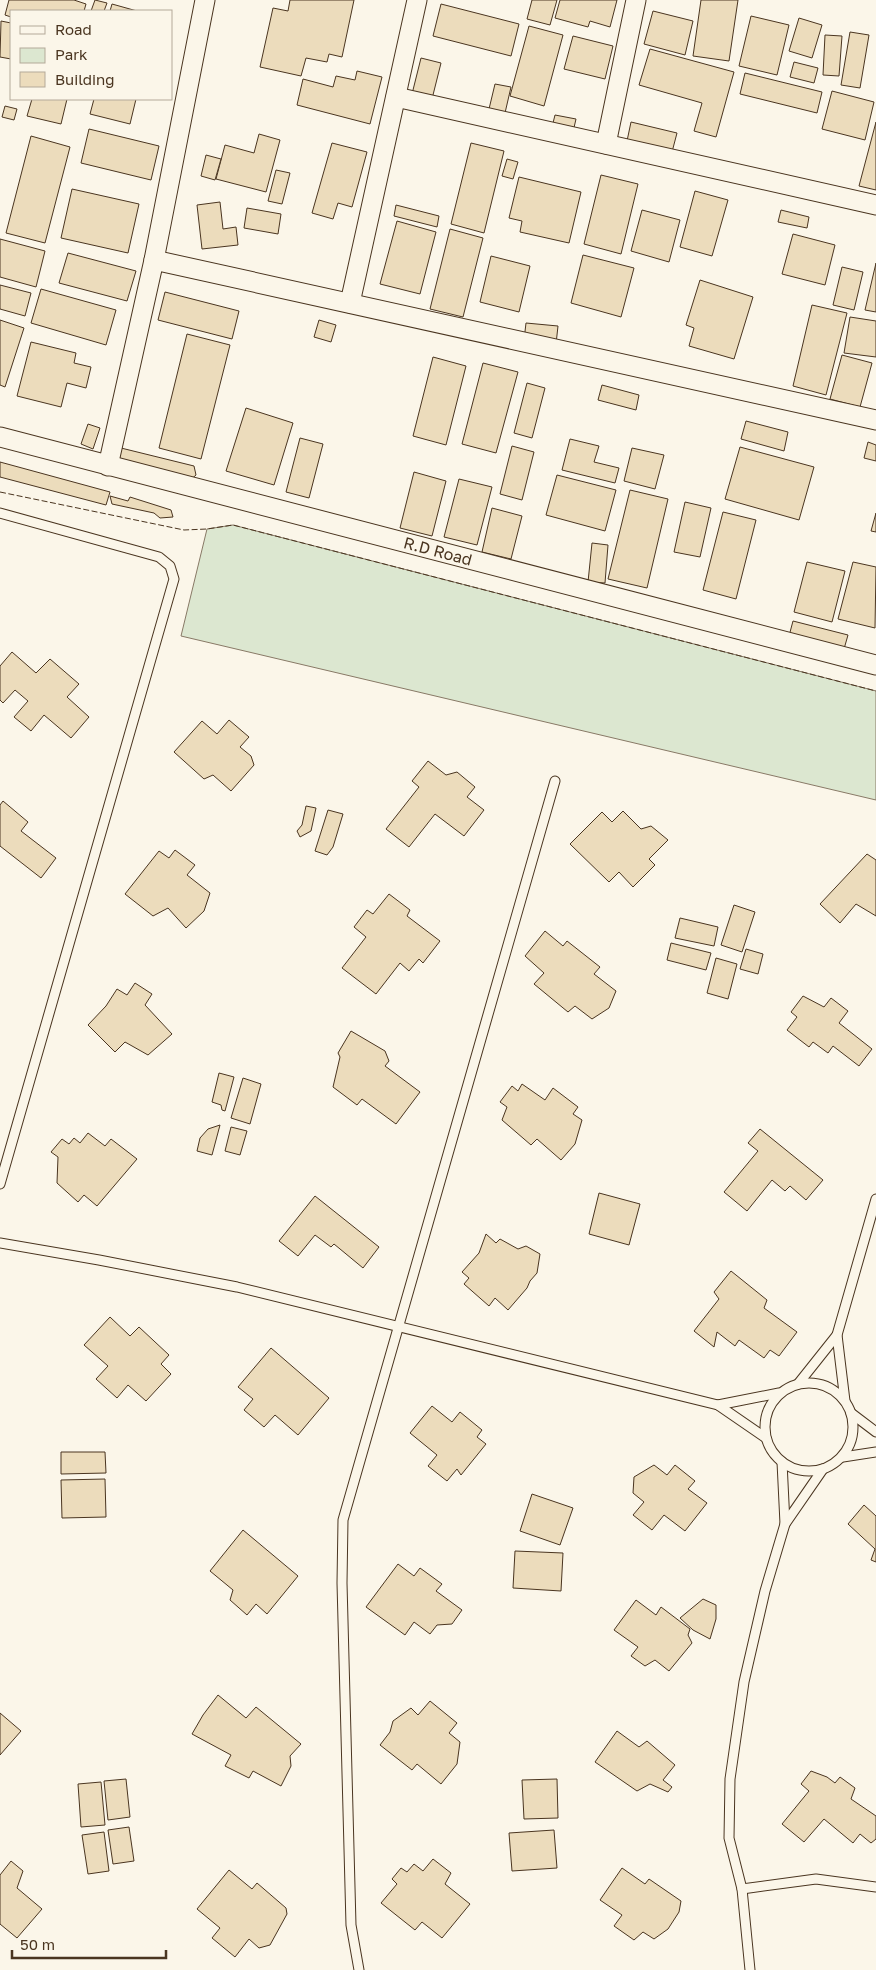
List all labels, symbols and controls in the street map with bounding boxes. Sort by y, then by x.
legend [10,10,172,100]
text: Road [55,20,92,38]
text: Park [55,45,88,63]
text: Building [55,70,115,88]
street label: R.D Road [402,532,474,570]
scale bar [12,1928,166,1960]
text: 50 m [20,1935,55,1953]

